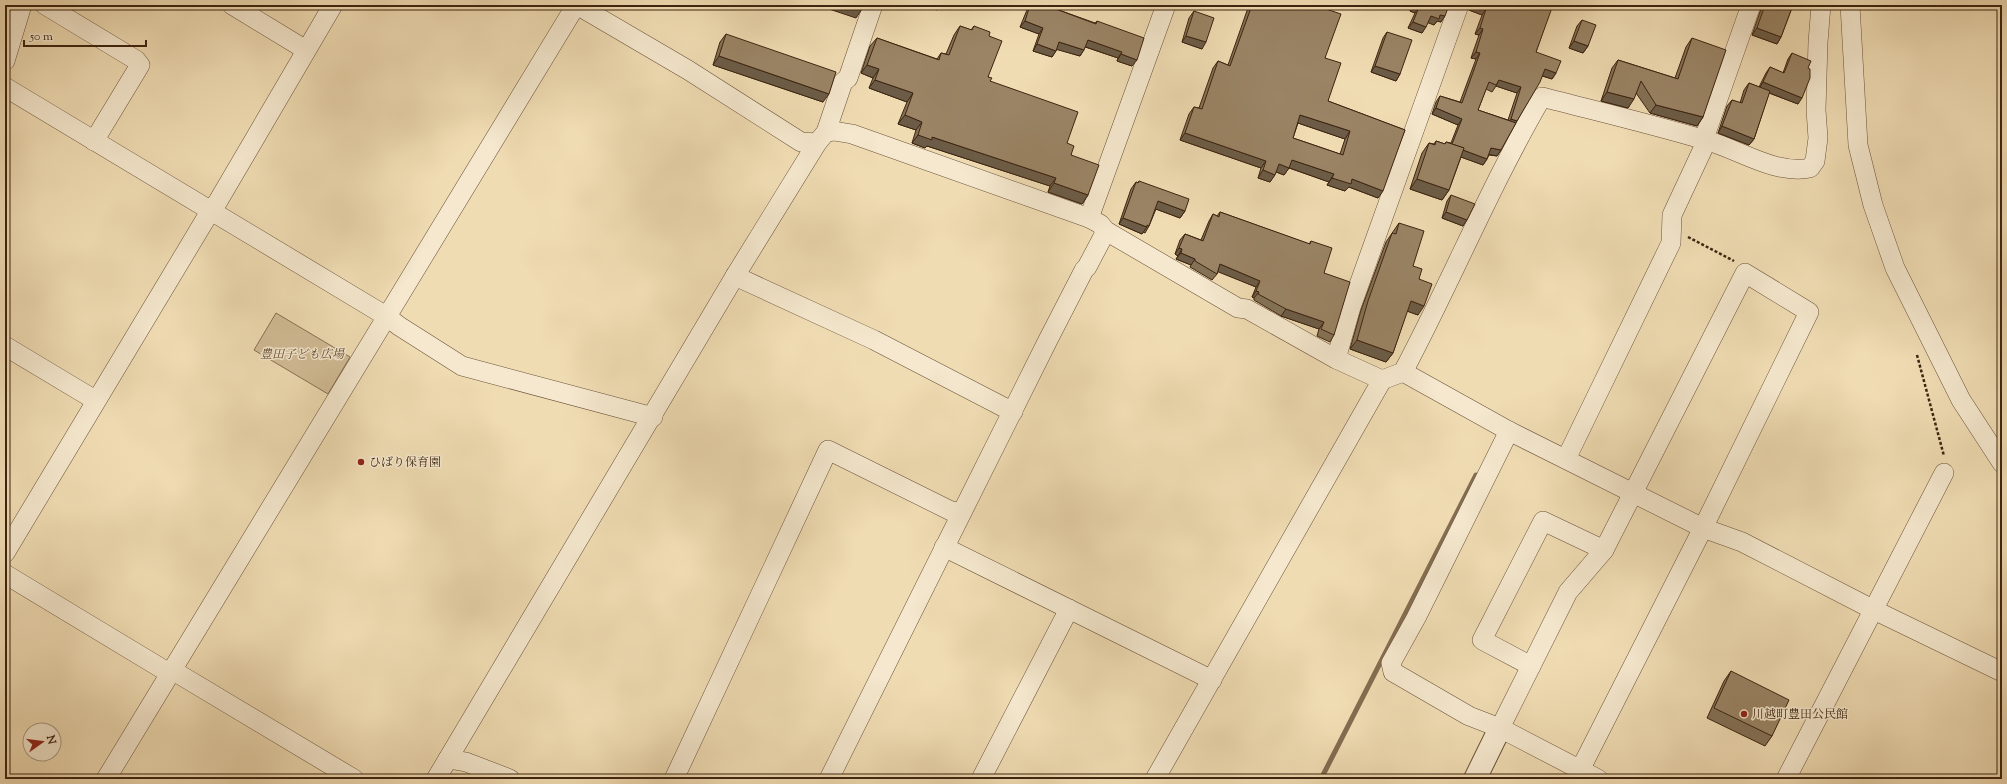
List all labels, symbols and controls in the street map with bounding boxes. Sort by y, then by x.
scale bar [24,22,146,48]
text: 50 m [29,28,53,46]
park label: 豊田子ども広場 [260,346,345,364]
place label: ひばり保育園 [369,454,441,472]
marker: ひばり保育園 [356,457,366,467]
place label: 川越町豊田公民館 [1752,706,1848,724]
marker: 川越町豊田公民館 [1739,709,1749,719]
north arrow [22,722,62,762]
text: N [42,733,60,746]

